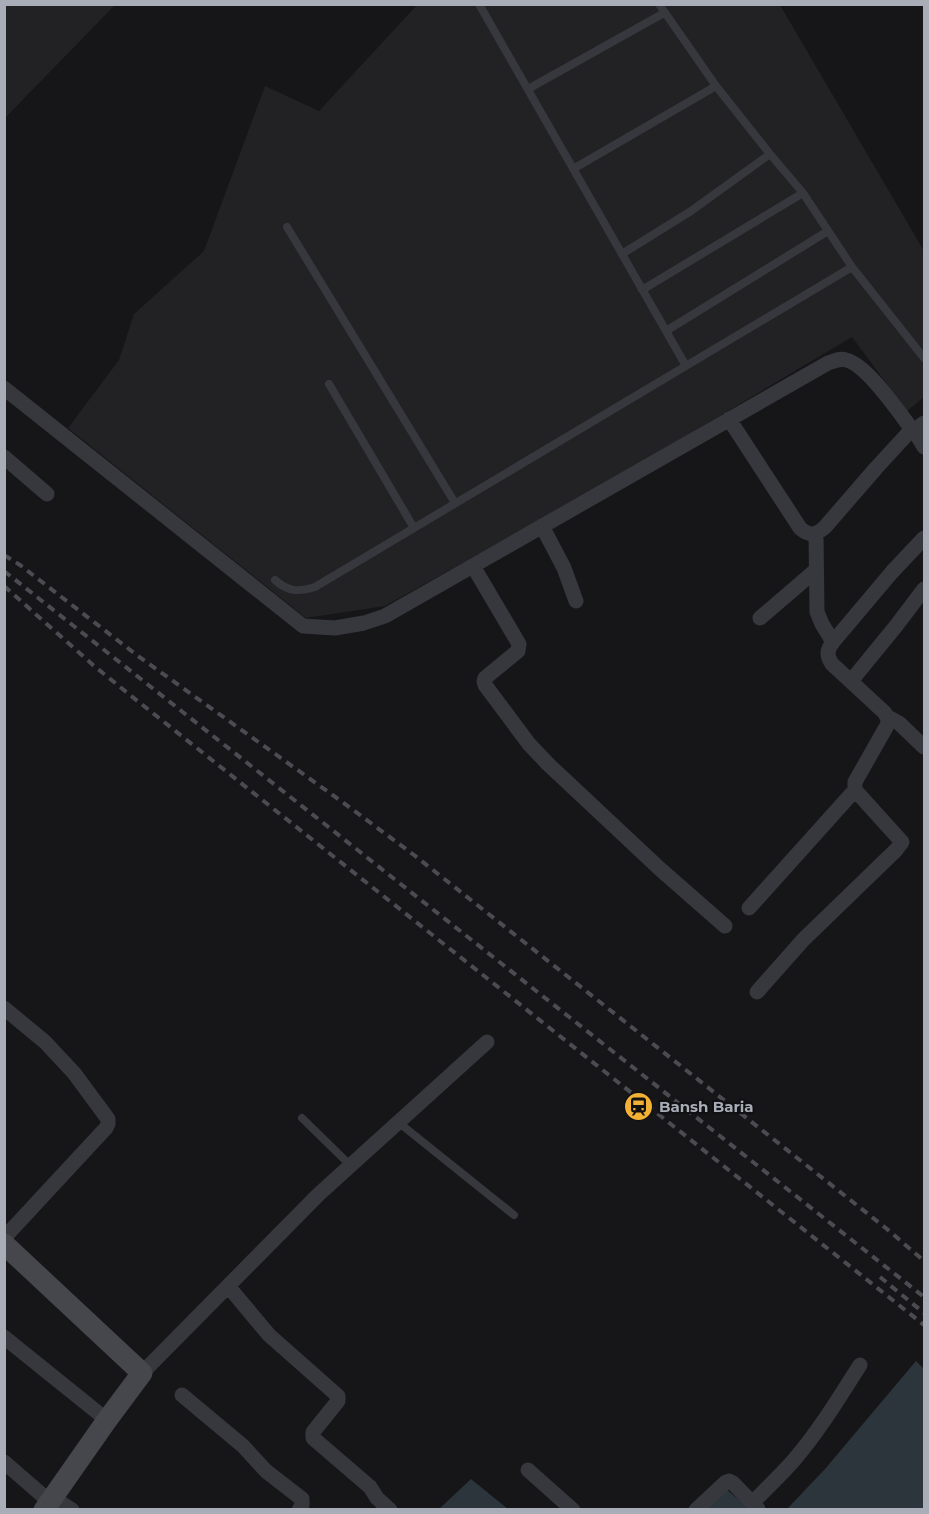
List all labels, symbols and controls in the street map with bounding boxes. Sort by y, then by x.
station icon: Bansh Baria [622,1091,654,1123]
place label: Bansh Baria [659,1097,754,1116]

